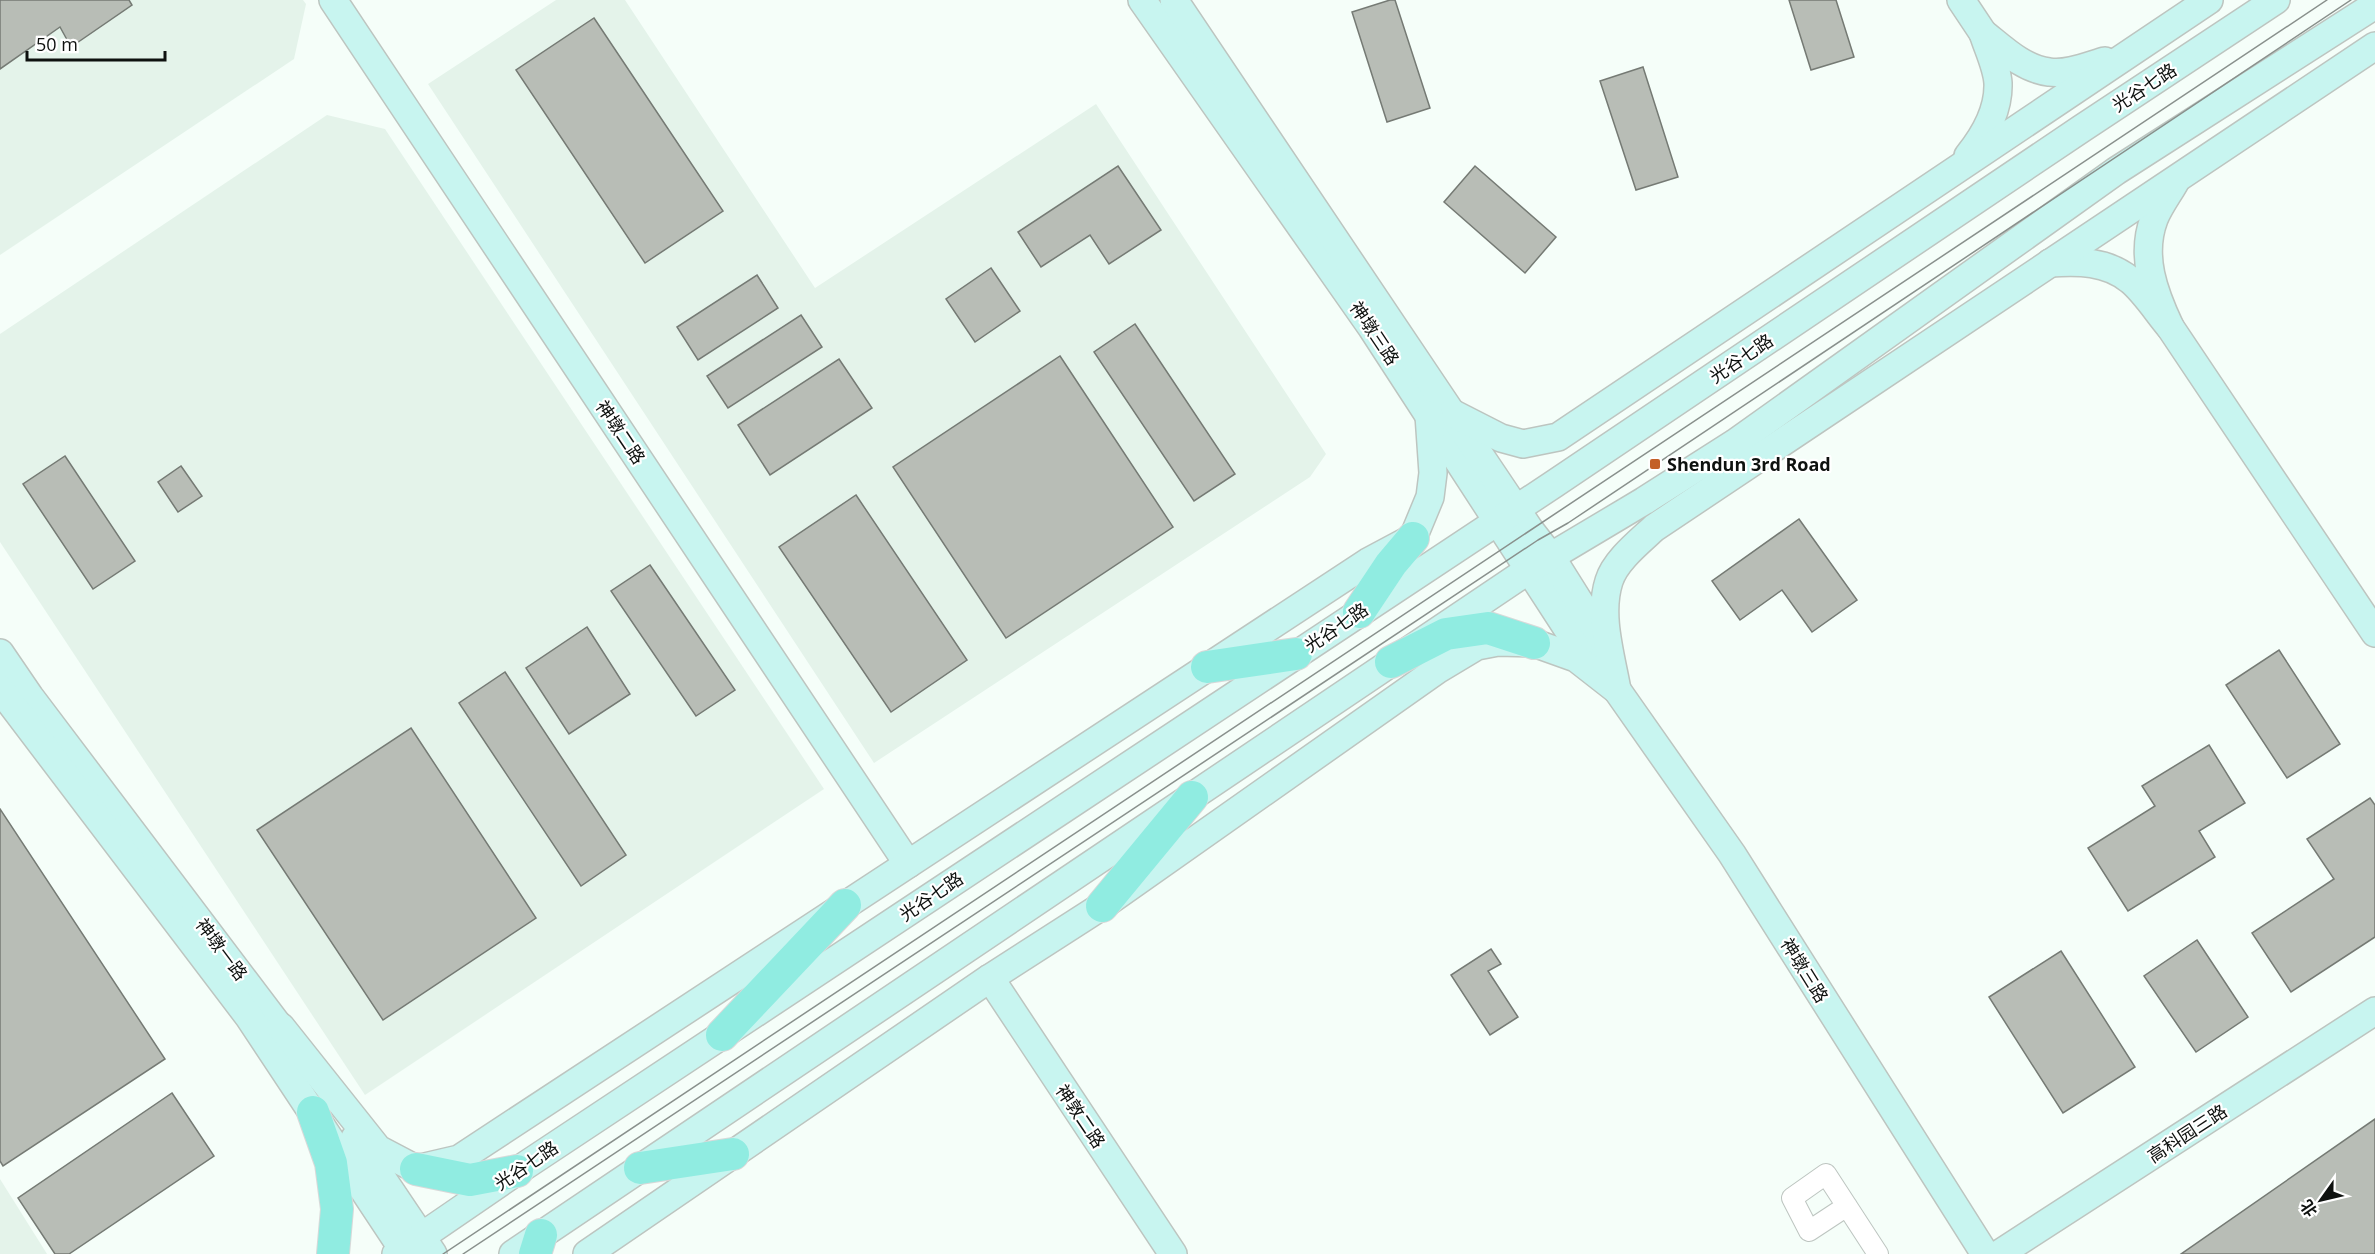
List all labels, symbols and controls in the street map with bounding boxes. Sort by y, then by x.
scale bar [27,24,165,62]
text: 50 m [36,32,78,56]
street label: 光谷七路 [2107,57,2181,117]
street label: 神墩三路 [1345,296,1405,370]
street label: 光谷七路 [1704,328,1778,388]
street label: 神墩二路 [591,395,651,469]
place label: Shendun 3rd Road [1667,452,1831,476]
marker: Shendun 3rd Road [1648,457,1662,471]
street label: 光谷七路 [1299,597,1373,657]
street label: 光谷七路 [894,866,968,926]
street label: 神墩一路 [191,913,253,985]
street label: 神墩三路 [1776,933,1834,1007]
street label: 神敦二路 [1051,1079,1111,1153]
street label: 高科园三路 [2143,1098,2231,1168]
street label: 光谷七路 [489,1135,563,1195]
north arrow [2291,1170,2351,1230]
text: 北 [2295,1196,2322,1221]

